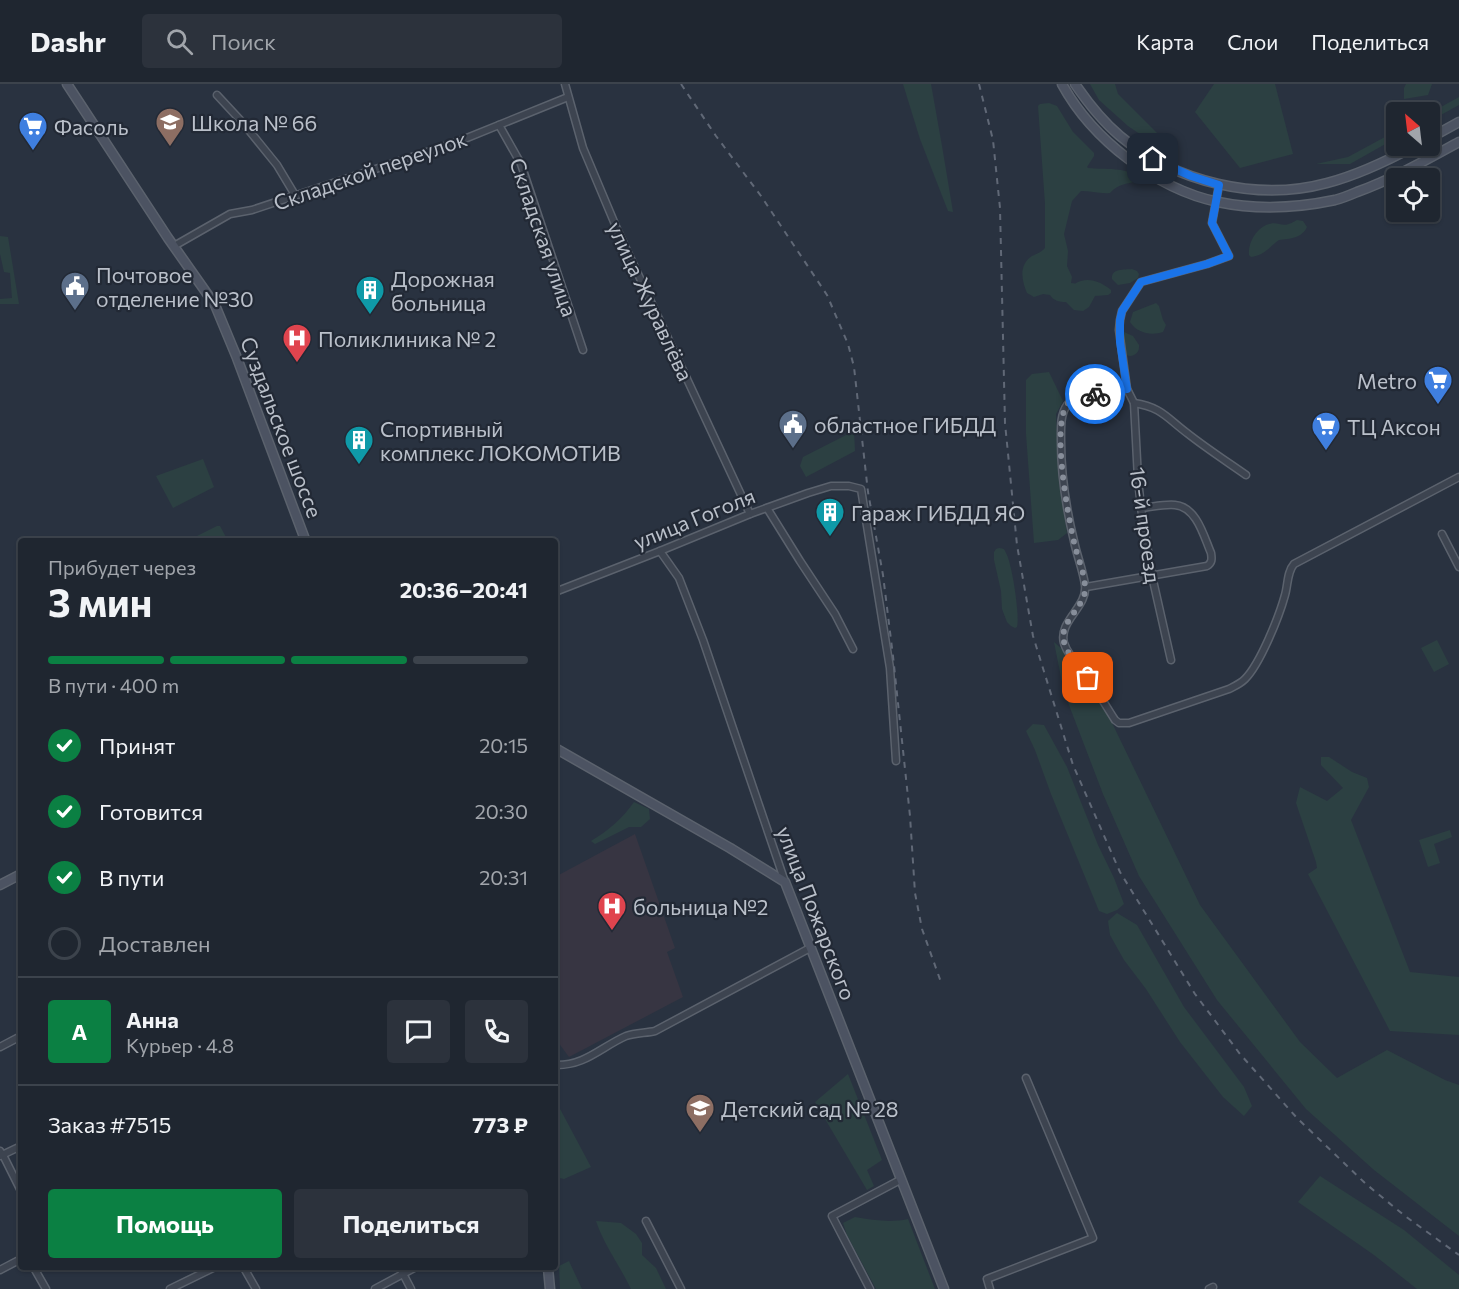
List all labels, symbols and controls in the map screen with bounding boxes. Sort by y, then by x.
search box [142,14,562,68]
text: Dashr [30,24,106,58]
icon: search [163,25,196,58]
text: Поиск [211,28,276,55]
text: Карта [1136,29,1194,54]
text: Слои [1227,29,1278,54]
text: Поделиться [1311,29,1429,54]
north arrow [1386,102,1440,156]
map controls [1386,102,1440,222]
school or university icon: Школа № 66 [154,106,186,148]
supermarket icon: Фасоль [17,110,49,152]
place label: Школа № 66 [191,110,317,135]
place label: Фасоль [54,114,129,139]
street label: Складской переулок [270,125,470,215]
pin [1127,133,1178,184]
icon: home [1136,142,1169,175]
street label: Складская улица [505,154,583,320]
button: locate [1386,168,1440,222]
street label: улица Журавлёва [603,217,699,385]
place label: Почтовое отделение №30 [96,262,254,311]
place label: Дорожная больница [391,266,495,315]
public building icon: Почтовое отделение №30 [59,270,91,312]
building icon: Дорожная больница [354,274,386,316]
hospital icon: Поликлиника № 2 [281,322,313,364]
place label: Поликлиника № 2 [318,326,496,351]
street label: Суздальское шоссе [236,333,328,521]
courier [1065,364,1125,424]
supermarket icon: Metro [1422,364,1454,406]
place label: Metro [1357,368,1417,393]
icon: bike [1079,378,1112,411]
public building icon: областное ГИБДД [777,408,809,450]
supermarket icon: ТЦ Аксон [1310,410,1342,452]
place label: областное ГИБДД [814,412,996,437]
place label: ТЦ Аксон [1347,414,1441,439]
place label: Спортивный комплекс ЛОКОМОТИВ [380,416,621,465]
building icon: Спортивный комплекс ЛОКОМОТИВ [343,424,375,466]
street label: 16-й проезд [1125,465,1167,585]
street label: улица Гоголя [630,482,758,554]
building icon: Гараж ГИБДД ЯО [814,496,846,538]
place label: Гараж ГИБДД ЯО [851,500,1025,525]
text: Прибудет через [48,555,196,579]
text: 20:36–20:41 [400,576,528,603]
text: 3 мин [48,577,152,625]
pin [1062,652,1113,703]
icon: bag [1071,661,1104,694]
text: В пути · 400 m [48,673,179,697]
icon: check [48,729,81,762]
text: Принят [99,732,175,759]
text: 20:15 [479,733,528,757]
icon: check [48,795,81,828]
text: Готовится [99,798,203,825]
text: 20:30 [475,799,528,823]
street label: улица Пожарского [772,822,862,1004]
icon: check [48,861,81,894]
text: В пути [99,864,164,891]
text: 20:31 [479,865,528,889]
hospital icon: больница №2 [596,890,628,932]
place label: больница №2 [633,894,768,919]
text: Доставлен [99,930,211,957]
button: chat [387,1000,450,1063]
button: phone [465,1000,528,1063]
text: Анна [126,1006,179,1033]
text: А [72,1018,87,1045]
text: Курьер · 4.8 [126,1033,234,1057]
school or university icon: Детский сад № 28 [684,1092,716,1134]
place label: Детский сад № 28 [721,1096,899,1121]
text: Заказ #7515 [48,1111,171,1138]
text: 773 ₽ [472,1111,528,1138]
button: Помощь [48,1189,282,1258]
button: Поделиться [294,1189,528,1258]

